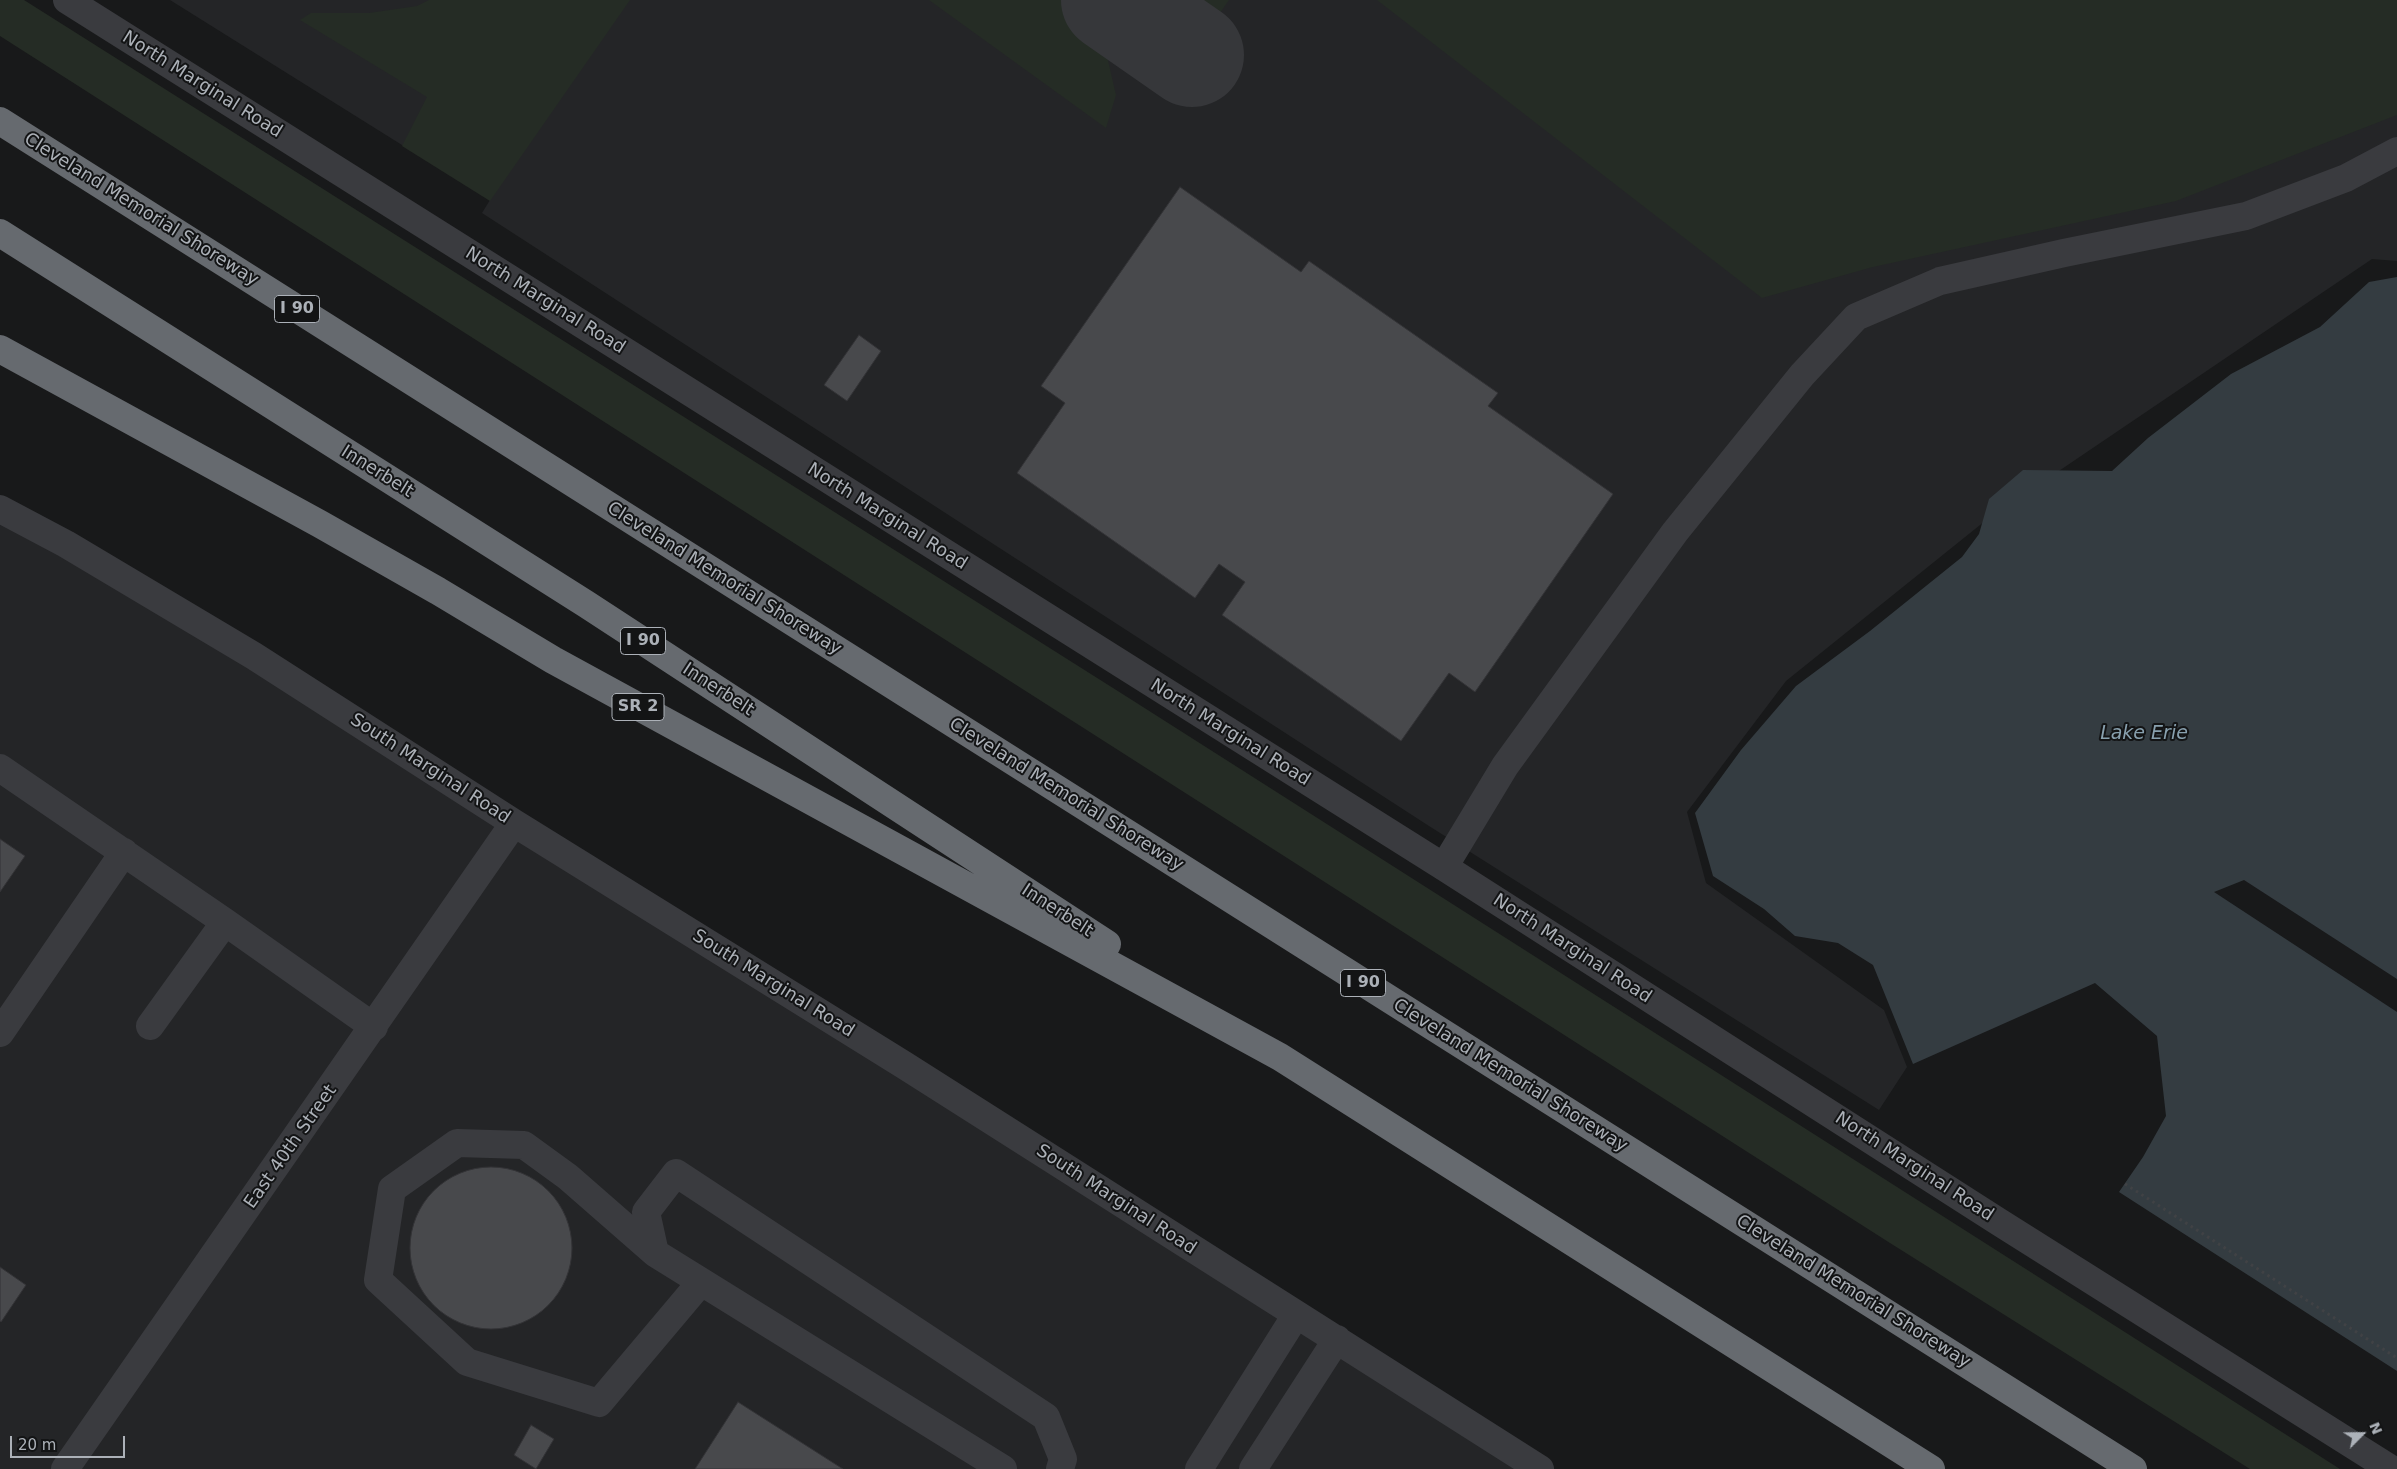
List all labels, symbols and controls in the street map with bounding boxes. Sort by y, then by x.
street label: North Marginal Road [118,27,286,143]
street label: Cleveland Memorial Shoreway [20,129,262,291]
street label: North Marginal Road [461,243,629,359]
road number: I 90 [274,296,320,322]
street label: Innerbelt [337,441,417,503]
street label: North Marginal Road [803,459,971,575]
street label: Cleveland Memorial Shoreway [603,498,845,660]
road number: I 90 [620,627,666,654]
street label: Innerbelt [678,659,758,721]
street label: North Marginal Road [1146,675,1314,791]
road number: SR 2 [612,694,664,720]
street label: South Marginal Road [346,709,514,829]
street label: Cleveland Memorial Shoreway [945,714,1187,876]
water label: Lake Erie [2100,723,2188,745]
street label: Innerbelt [1017,880,1097,942]
street label: North Marginal Road [1489,890,1655,1008]
street label: South Marginal Road [688,925,858,1043]
road number: I 90 [1340,970,1386,996]
street label: Cleveland Memorial Shoreway [1389,995,1631,1157]
street label: East 40th Street [240,1081,342,1213]
street label: North Marginal Road [1831,1108,1997,1226]
street label: South Marginal Road [1032,1140,1200,1260]
street label: Cleveland Memorial Shoreway [1732,1211,1974,1373]
north arrow [2337,1409,2387,1459]
text: N [2366,1420,2385,1437]
scale bar [12,1426,128,1458]
text: 20 m [18,1436,56,1454]

